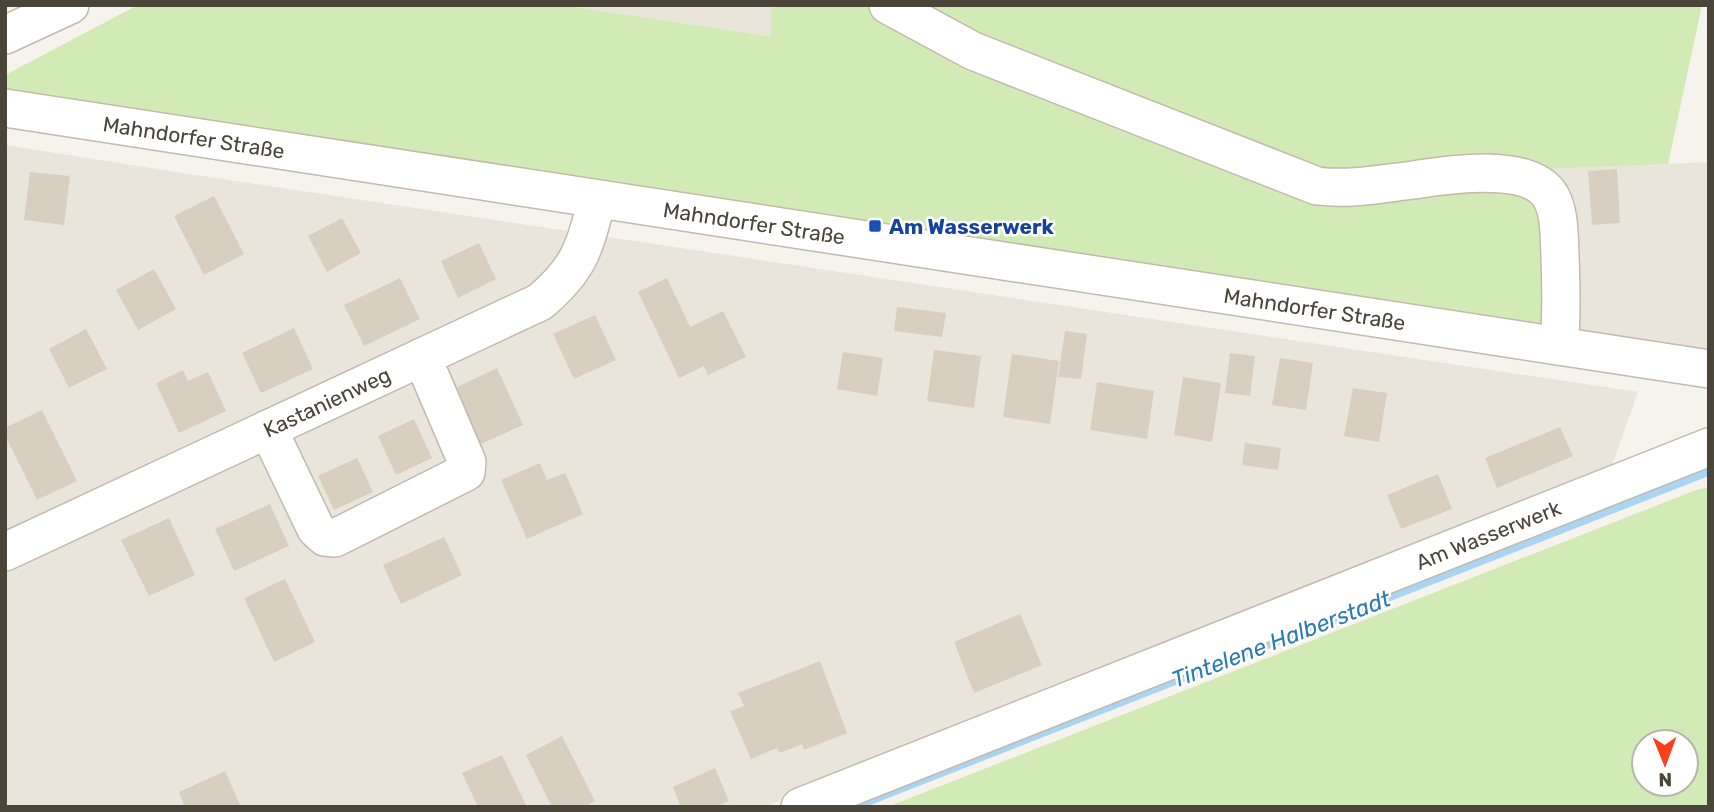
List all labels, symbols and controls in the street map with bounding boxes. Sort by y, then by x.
street label: Mahndorfer Straße [101,111,286,163]
street label: Mahndorfer Straße [662,197,847,249]
place label: Am Wasserwerk [889,214,1055,239]
marker: Am Wasserwerk [867,218,883,234]
street label: Mahndorfer Straße [1222,282,1407,335]
street label: Kastanienweg [259,361,394,442]
street label: Am Wasserwerk [1412,495,1564,574]
water label: Tintelene Halberstadt [1168,584,1395,694]
north arrow [1630,728,1700,798]
text: N [1658,768,1672,791]

